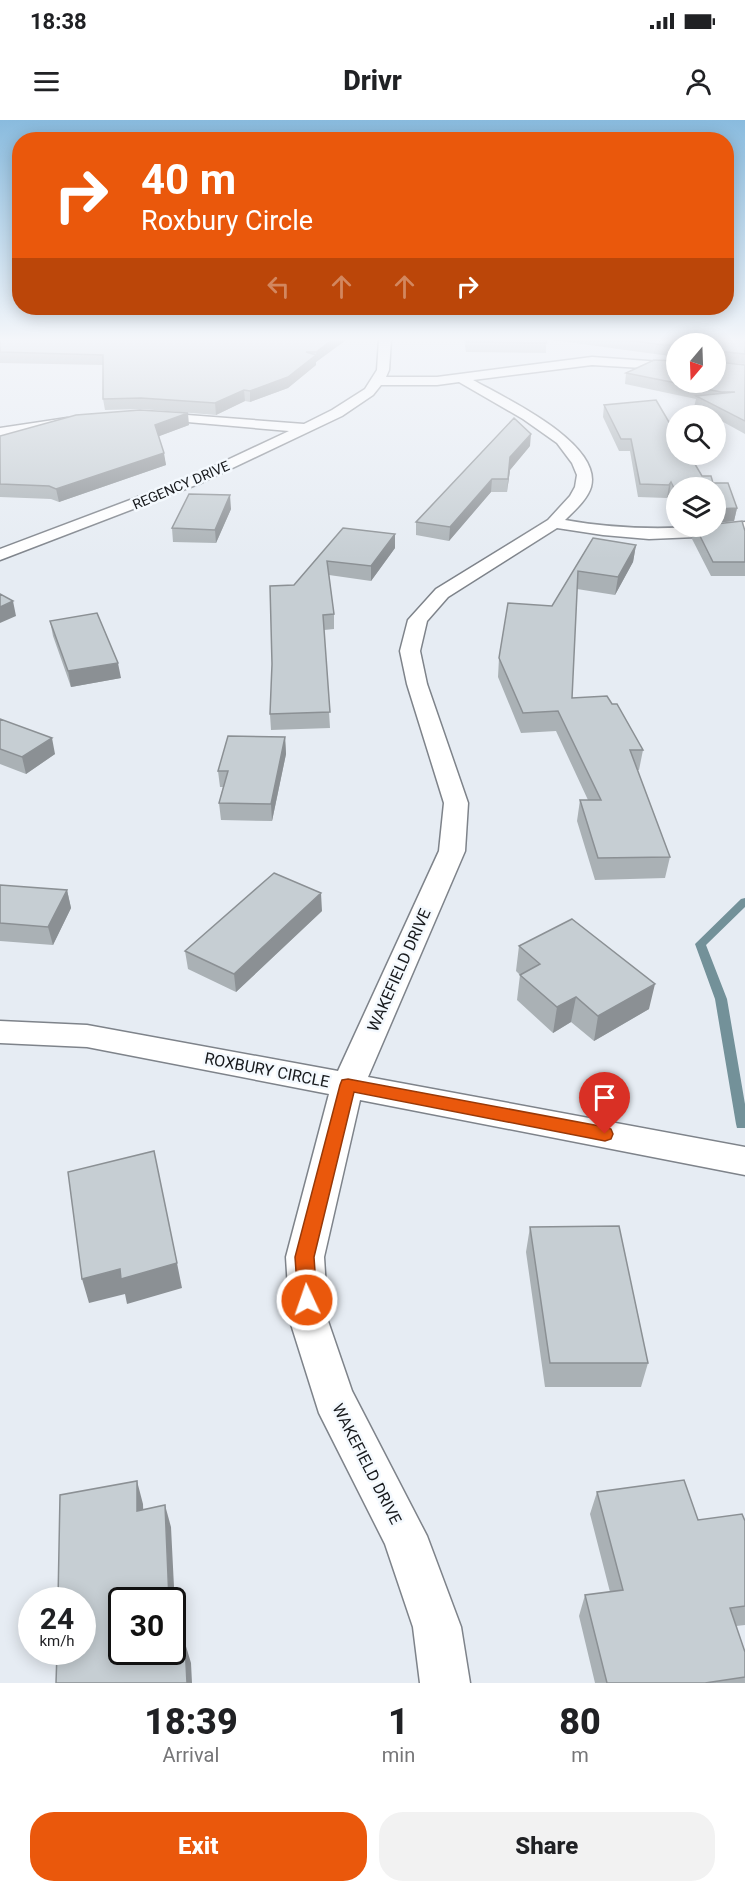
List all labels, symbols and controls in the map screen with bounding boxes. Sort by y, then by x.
text: 18:38 [30,9,87,34]
icon: menu [30,65,63,98]
text: Drivr [343,65,402,97]
icon: person [682,65,715,98]
text: 40 m [141,155,236,204]
icon: right [42,156,120,234]
text: Roxbury Circle [141,205,313,237]
icon: left [262,270,295,303]
icon: ahead [325,270,358,303]
icon: ahead [388,270,421,303]
icon: right [451,270,484,303]
north arrow [666,333,726,393]
map controls [666,333,726,537]
button: search [666,405,726,465]
street label: REGENCY DRIVE [130,457,232,513]
button: layers [666,477,726,537]
street label: WAKEFIELD DRIVE [363,905,435,1035]
street label: ROXBURY CIRCLE [203,1049,331,1091]
pin [579,1072,630,1134]
icon: arrive [588,1081,621,1114]
position arrow [275,1268,339,1332]
street label: WAKEFIELD DRIVE [328,1401,406,1527]
speed limit sign: 30 [108,1587,186,1665]
text: 24 [40,1601,74,1636]
text: km/h [39,1632,75,1650]
text: 18:39 [144,1701,238,1743]
text: 1 [388,1701,409,1743]
text: 80 [559,1701,601,1743]
text: Arrival [163,1743,219,1767]
text: min [382,1743,415,1767]
text: m [571,1743,589,1767]
button: Exit [30,1812,367,1881]
button: Share [379,1812,715,1881]

